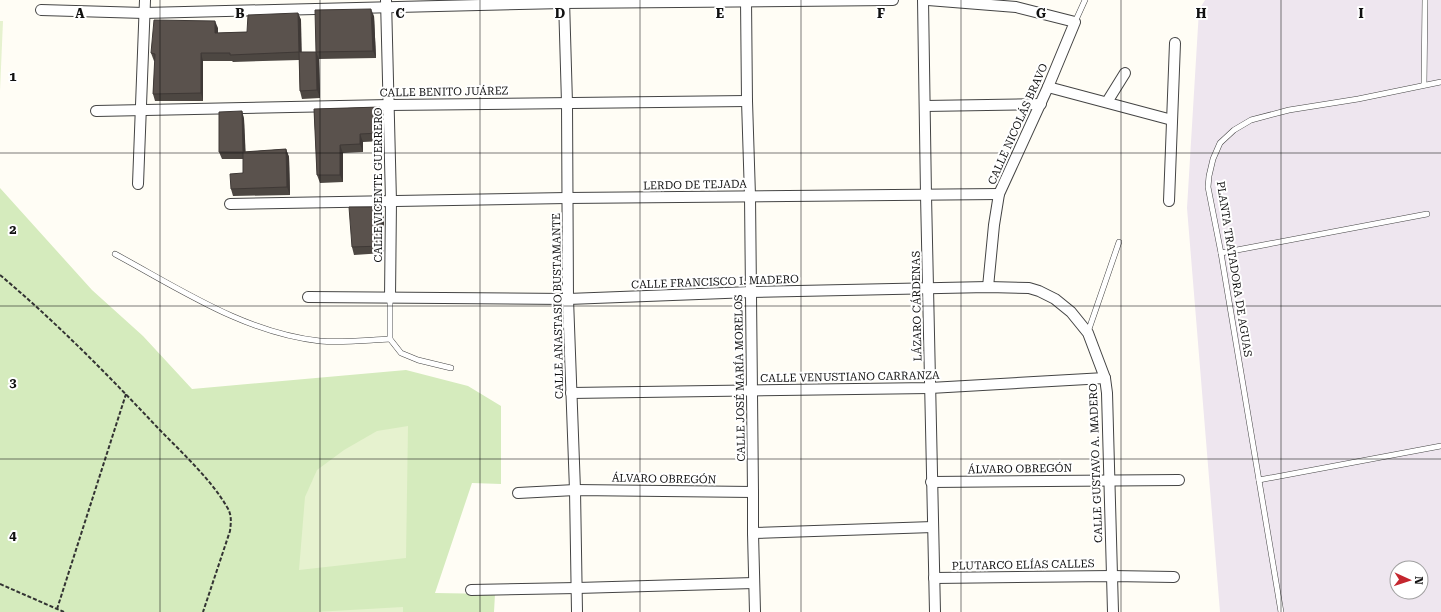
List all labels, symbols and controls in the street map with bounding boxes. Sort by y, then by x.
text: A [75,6,85,21]
text: B [235,6,245,21]
text: C [395,6,405,21]
text: D [555,6,565,21]
text: E [716,6,724,21]
text: F [877,6,885,21]
text: G [1036,6,1046,21]
text: H [1196,6,1207,21]
text: I [1358,6,1364,21]
street label: CALLE NICOLÁS BRAVO [984,61,1051,187]
text: 1 [9,69,17,84]
street label: CALLE BENITO JUÁREZ [379,83,509,100]
street label: CALLE VICENTE GUERRERO [372,107,385,262]
street label: LERDO DE TEJADA [643,178,747,192]
street label: PLANTA TRATADORA DE AGUAS [1214,180,1254,358]
street label: CALLE ANASTASIO BUSTAMANTE [550,213,566,399]
text: 2 [9,222,17,237]
street label: LÁZARO CÁRDENAS [909,251,924,361]
street label: CALLE FRANCISCO I. MADERO [631,273,799,291]
street label: CALLE JOSÉ MARÍA MORELOS [731,294,748,462]
street label: CALLE VENUSTIANO CARRANZA [760,369,940,385]
text: 3 [9,375,17,390]
street label: CALLE GUSTAVO A. MADERO [1087,383,1105,543]
street label: ÁLVARO OBREGÓN [968,461,1073,476]
street label: ÁLVARO OBREGÓN [612,471,717,486]
text: 4 [9,528,17,543]
street label: PLUTARCO ELÍAS CALLES [951,556,1095,573]
north arrow [1389,560,1429,600]
text: N [1412,576,1425,586]

